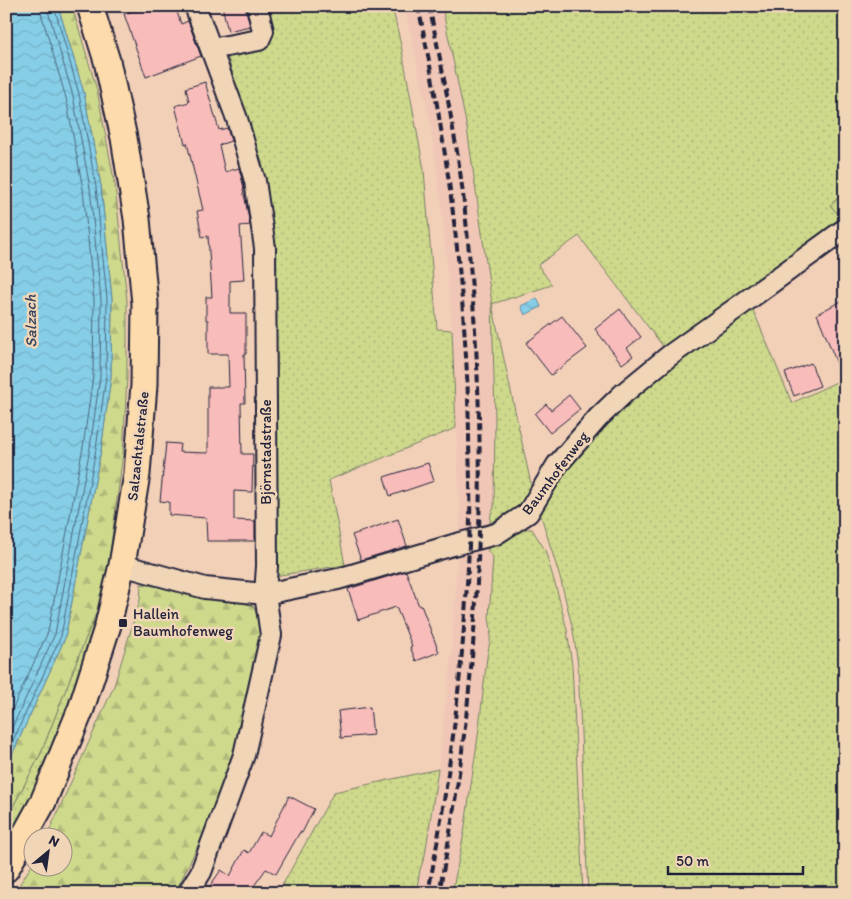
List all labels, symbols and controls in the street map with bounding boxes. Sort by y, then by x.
water label: Salzach [21,294,40,348]
street label: Salzachtalstraße [123,390,153,502]
street label: Björnstadstraße [257,399,275,505]
street label: Baumhofenweg [518,427,592,518]
place label: Hallein Baumhofenweg [133,605,233,640]
marker: Hallein Baumhofenweg [117,617,129,629]
north arrow [22,826,72,876]
text: N [46,831,62,851]
scale bar [668,844,804,876]
text: 50 m [676,852,709,870]

